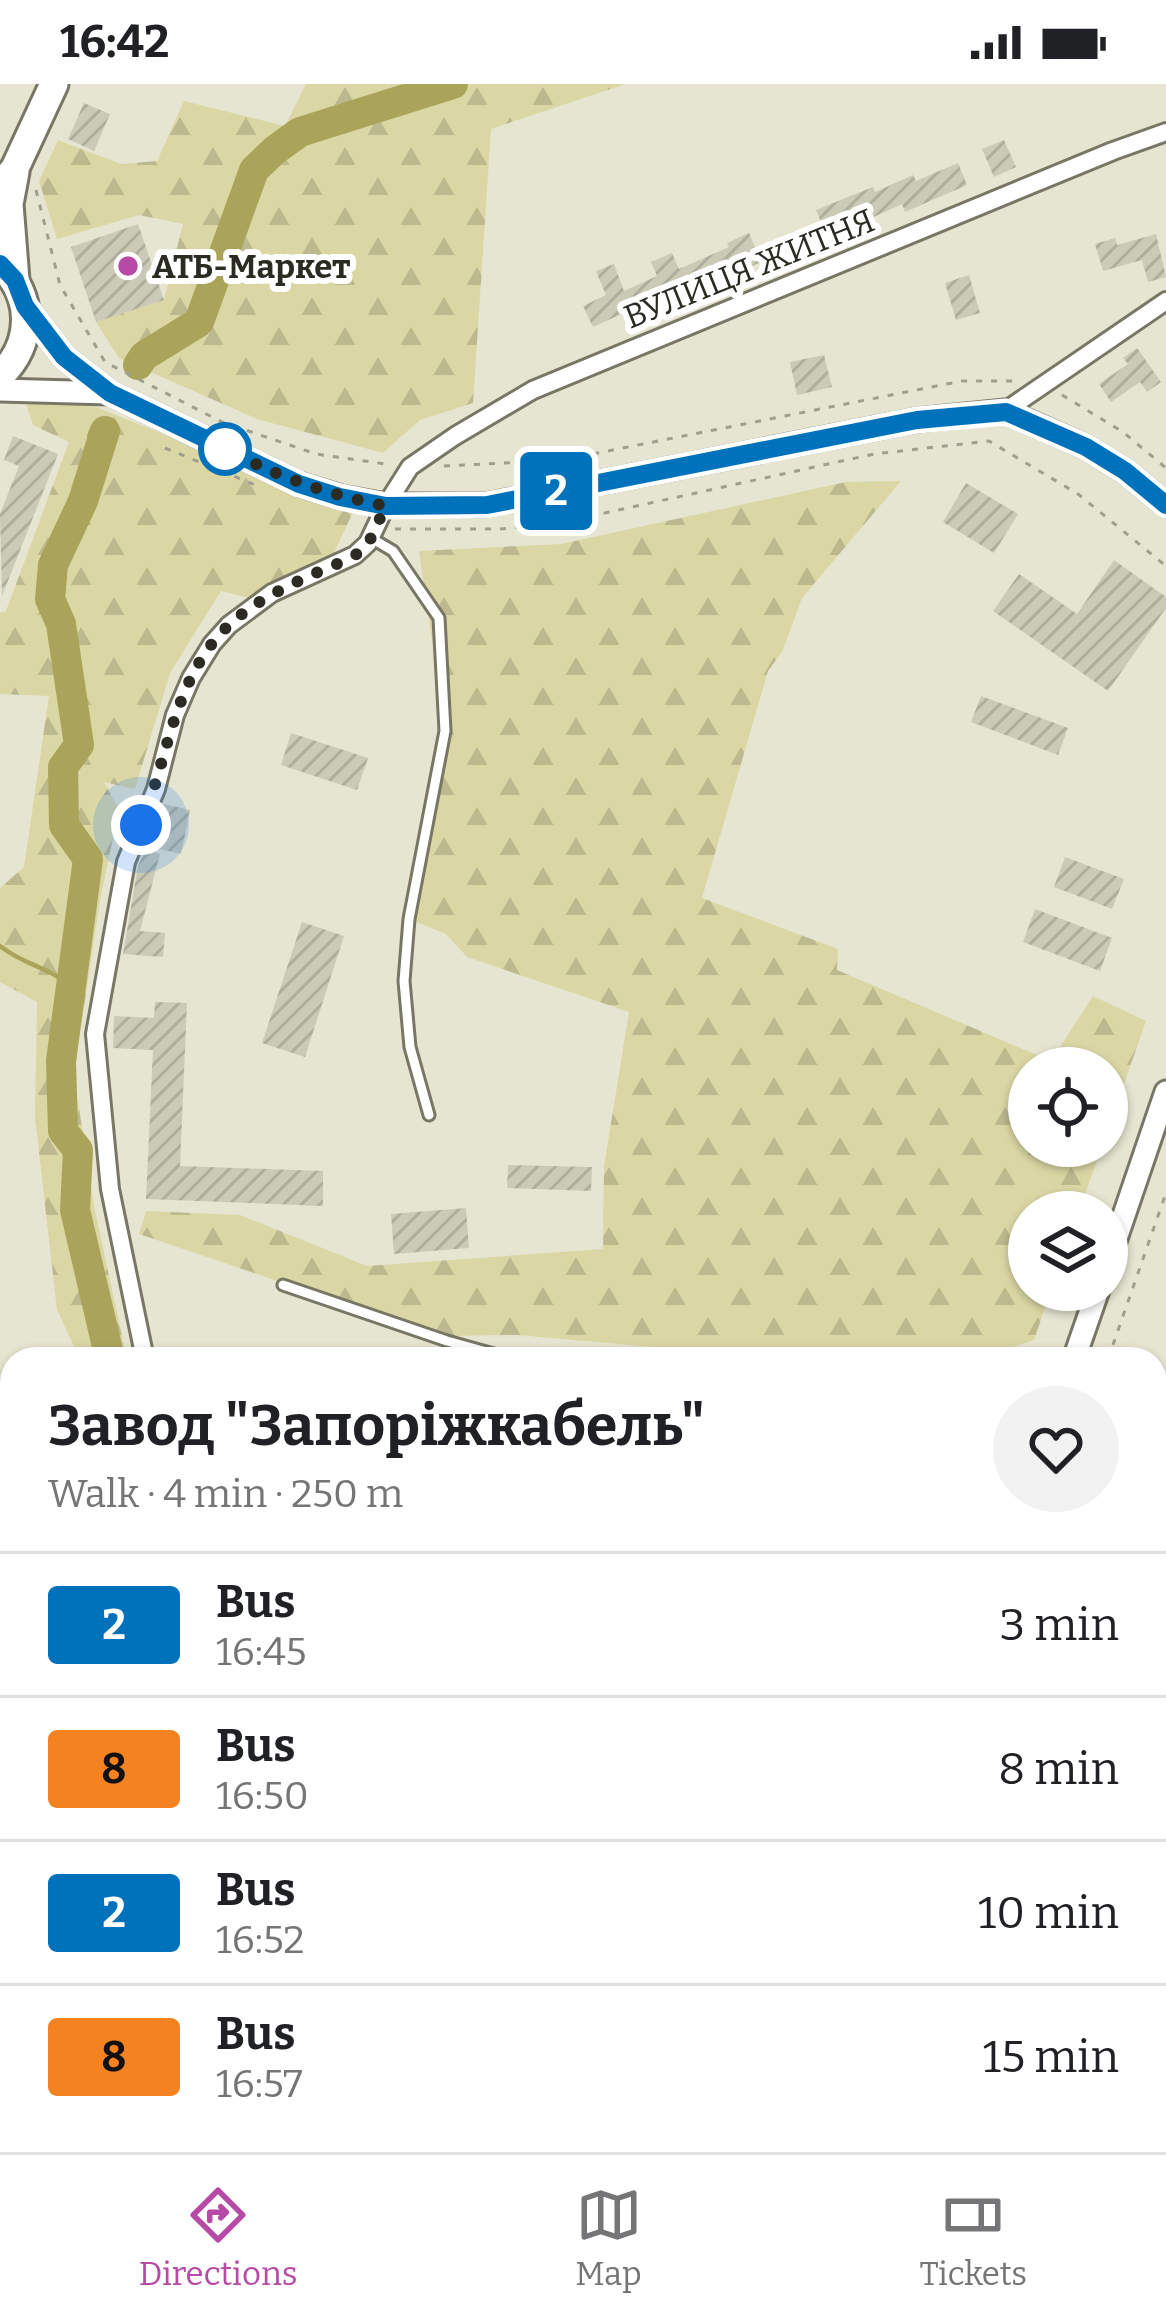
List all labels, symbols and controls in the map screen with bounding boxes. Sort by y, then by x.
text: 16:42 [60,15,169,69]
street label: ВУЛИЦЯ ЖИТНЯ [618,200,880,337]
place label: АТБ-Маркет [152,247,350,287]
marker: АТБ-Маркет [115,253,141,279]
unlabelled marker [200,424,250,474]
line badge: 2 [517,452,595,530]
text: 2 [544,466,568,516]
your location [111,795,171,855]
map controls [1008,1047,1128,1311]
button: locate [1008,1047,1128,1167]
button: layers [1008,1191,1128,1311]
button: heart [993,1386,1119,1512]
text: Завод "Запоріжкабель" [48,1392,705,1460]
text: Walk · 4 min · 250 m [48,1471,403,1517]
text: Bus [216,1575,295,1629]
text: 3 min [1000,1598,1119,1652]
text: 2 [102,1600,126,1650]
text: 16:45 [216,1629,307,1675]
text: Bus [216,1719,295,1773]
text: 8 min [998,1742,1119,1796]
text: 8 [101,1744,127,1794]
text: 16:50 [216,1773,309,1819]
text: Bus [216,1863,295,1917]
text: 10 min [978,1886,1119,1940]
text: 2 [102,1888,126,1938]
text: 16:52 [216,1917,304,1963]
text: Bus [216,2007,295,2061]
text: 15 min [983,2030,1119,2084]
text: 8 [101,2032,127,2082]
text: 16:57 [216,2061,303,2107]
tab: Directions [139,2182,298,2294]
tab: Map [575,2182,642,2294]
tab: Tickets [919,2182,1027,2294]

